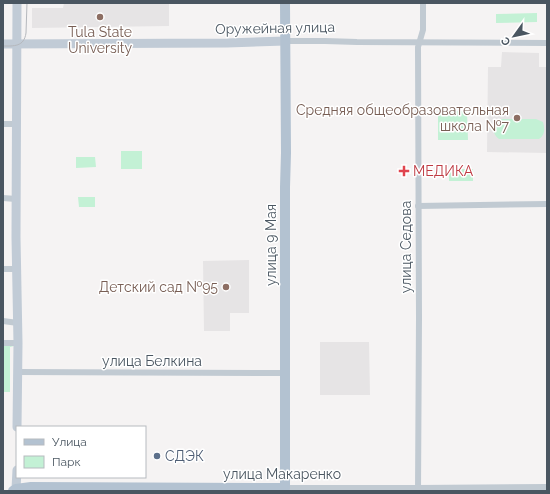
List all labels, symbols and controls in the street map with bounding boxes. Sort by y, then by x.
marker: Tula State University [95,12,105,22]
north arrow [494,16,534,56]
street label: Оружейная улица [215,19,335,37]
place label: Tula State University [68,24,132,56]
text: С [498,34,514,48]
place label: Средняя общеобразовательная школа №7 [296,102,509,134]
marker: Средняя общеобразовательная школа №7 [512,113,522,123]
place label: МЕДИКА [413,163,474,179]
marker: МЕДИКА [398,165,410,177]
street label: улица Седова [398,201,414,293]
street label: улица 9 Мая [263,204,279,286]
place label: Детский сад №95 [99,279,218,295]
marker: Детский сад №95 [221,282,231,292]
street label: улица Белкина [102,353,202,369]
legend [16,426,146,478]
text: Улица [52,435,87,449]
place label: СДЭК [165,448,204,464]
marker: СДЭК [152,451,162,461]
text: Парк [52,455,81,469]
street label: улица Макаренко [223,466,341,482]

